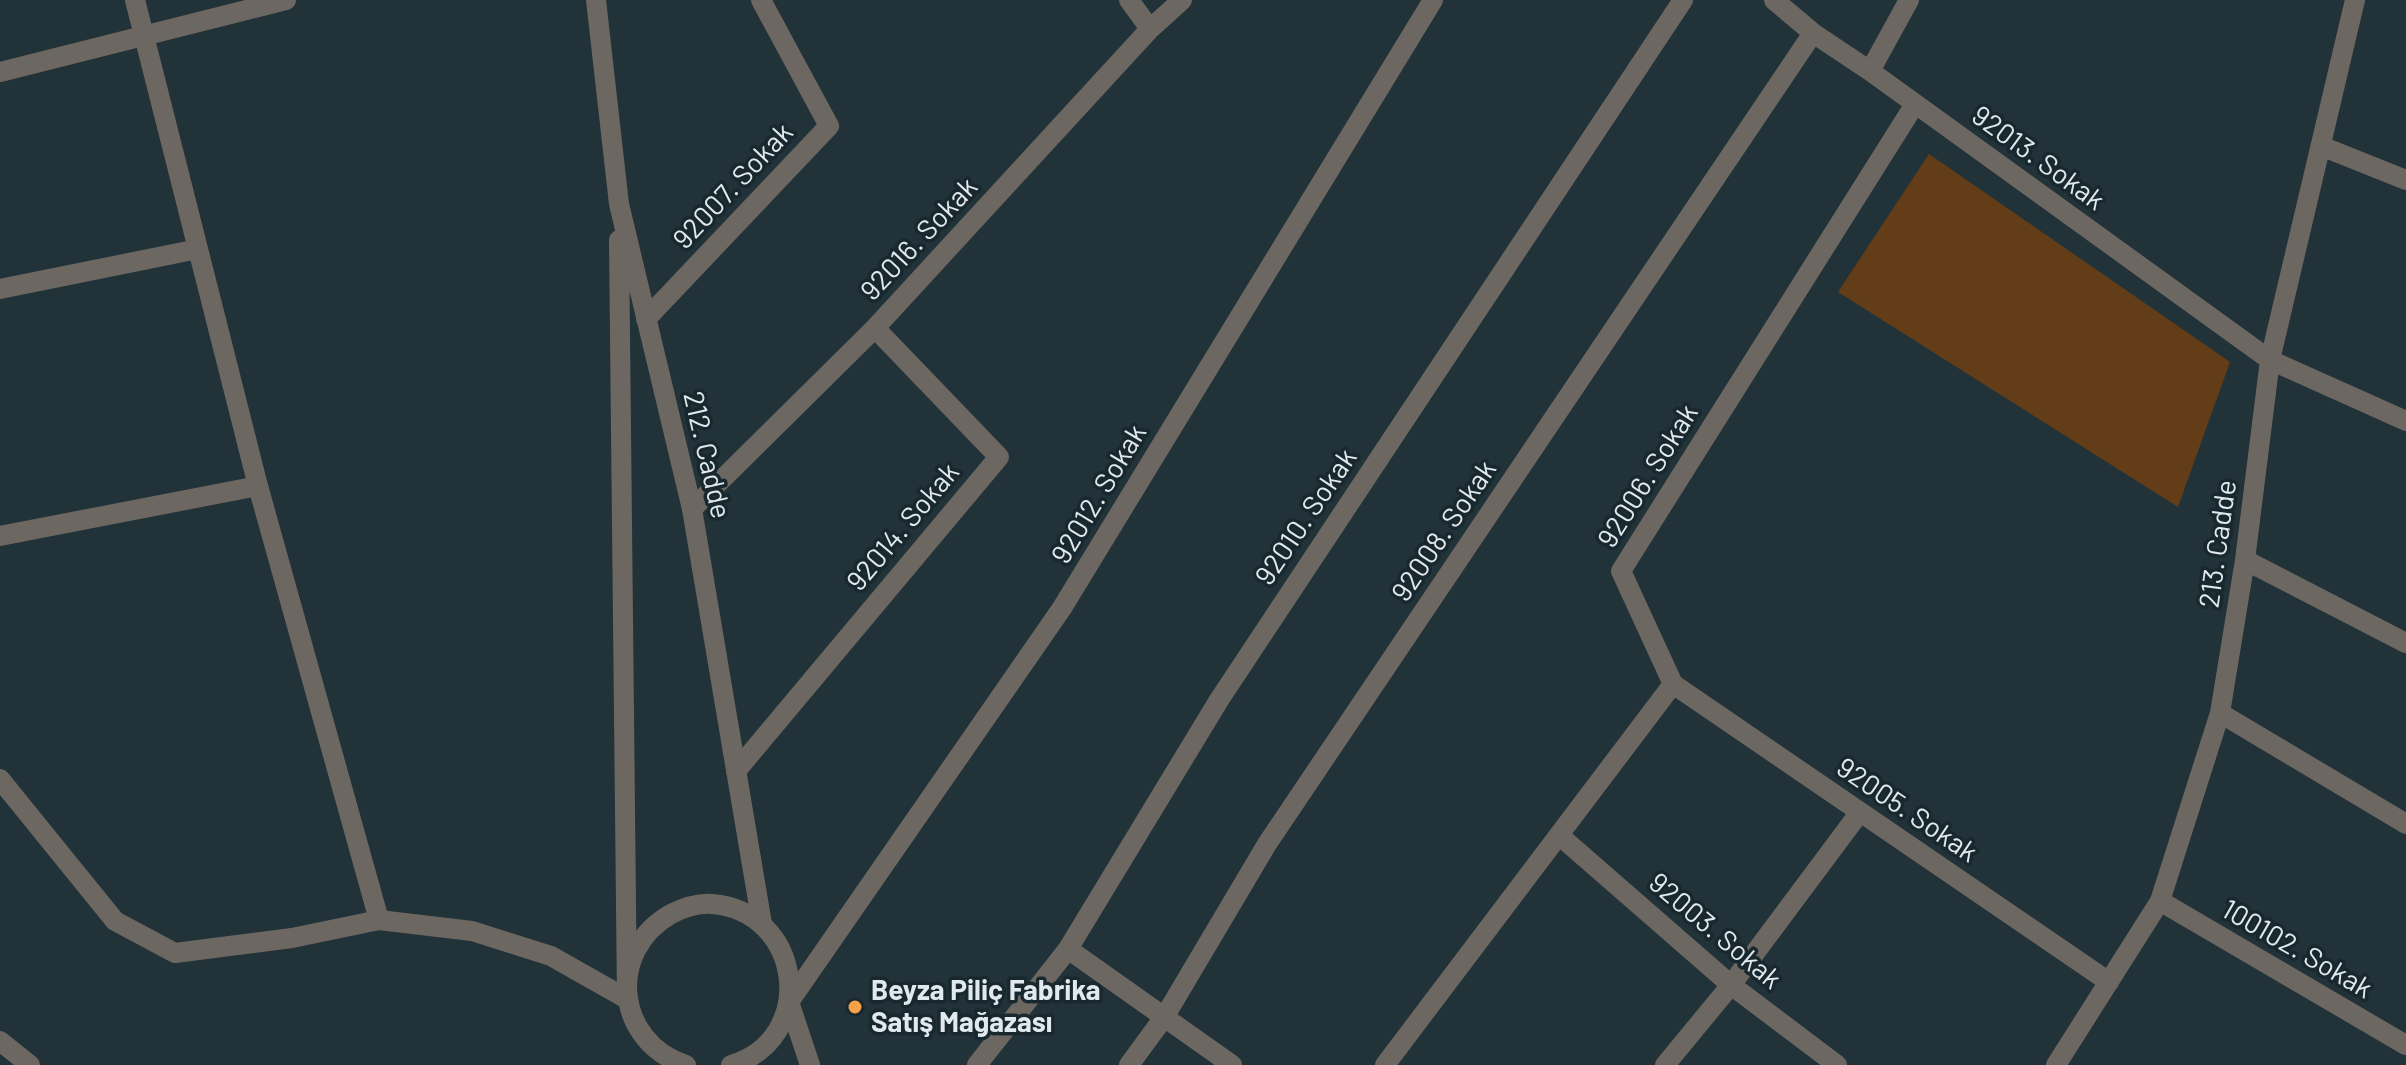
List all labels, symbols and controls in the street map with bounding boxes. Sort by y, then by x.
street label: 92013. Sokak [1965,99,2111,217]
street label: 92007. Sokak [666,116,800,256]
street label: 92016. Sokak [854,171,984,307]
street label: 212. Cadde [676,388,738,522]
street label: 92006. Sokak [1591,398,1705,554]
street label: 92012. Sokak [1044,418,1154,570]
street label: 92010. Sokak [1248,442,1364,592]
street label: 92008. Sokak [1385,454,1503,608]
street label: 92014. Sokak [840,456,966,598]
street label: 213. Cadde [2192,478,2244,610]
street label: 92005. Sokak [1830,751,1984,869]
street label: 92003. Sokak [1642,866,1788,996]
street label: 100102. Sokak [2216,892,2378,1006]
place label: Beyza Piliç Fabrika Satış Mağazası [871,974,1101,1040]
marker: Beyza Piliç Fabrika Satış Mağazası [846,998,864,1016]

